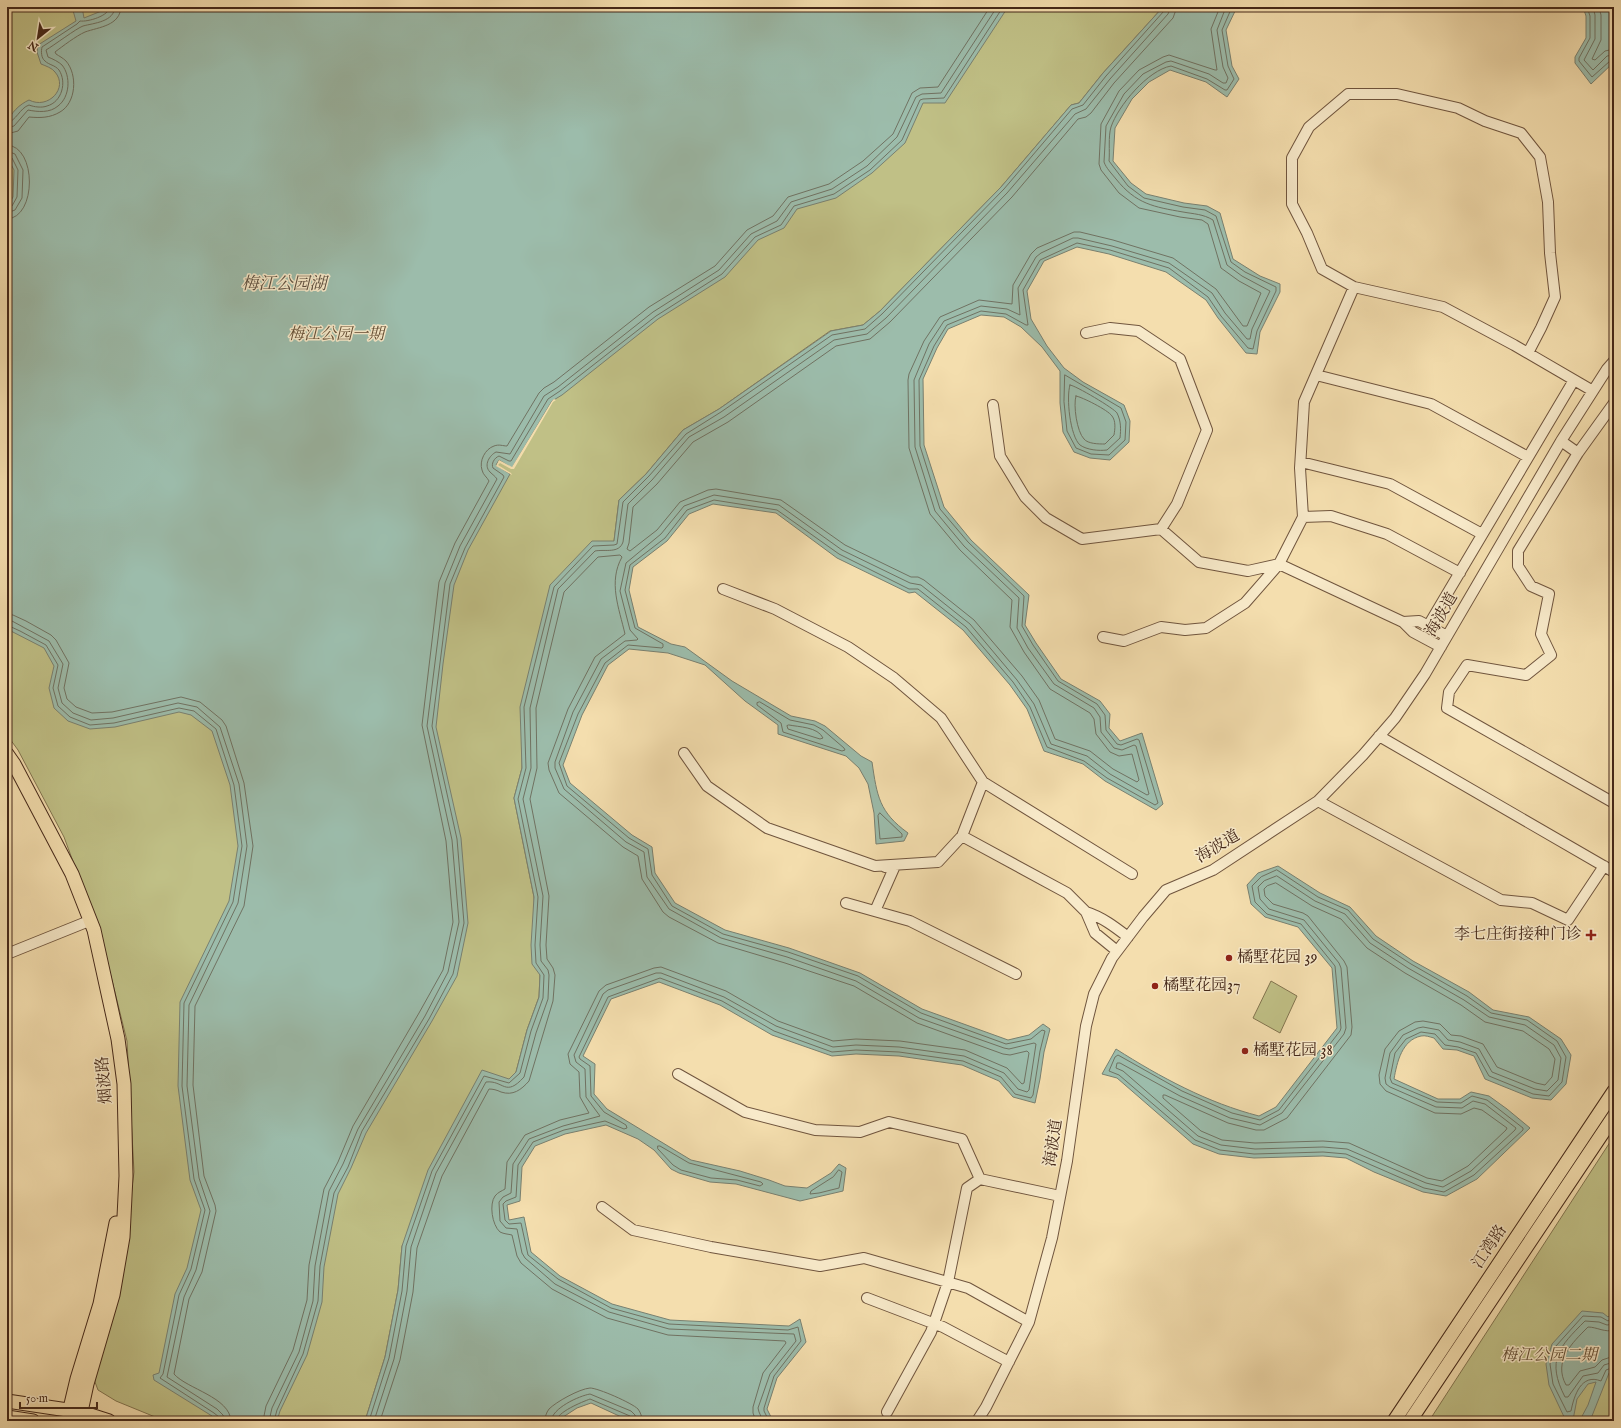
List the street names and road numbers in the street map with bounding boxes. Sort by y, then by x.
street label: 海波道 [1421,589,1463,641]
street label: 海波道 [1192,826,1244,868]
street label: 烟波路 [93,1055,117,1105]
street label: 海波道 [1041,1118,1067,1168]
street label: 江湾路 [1468,1222,1512,1272]

